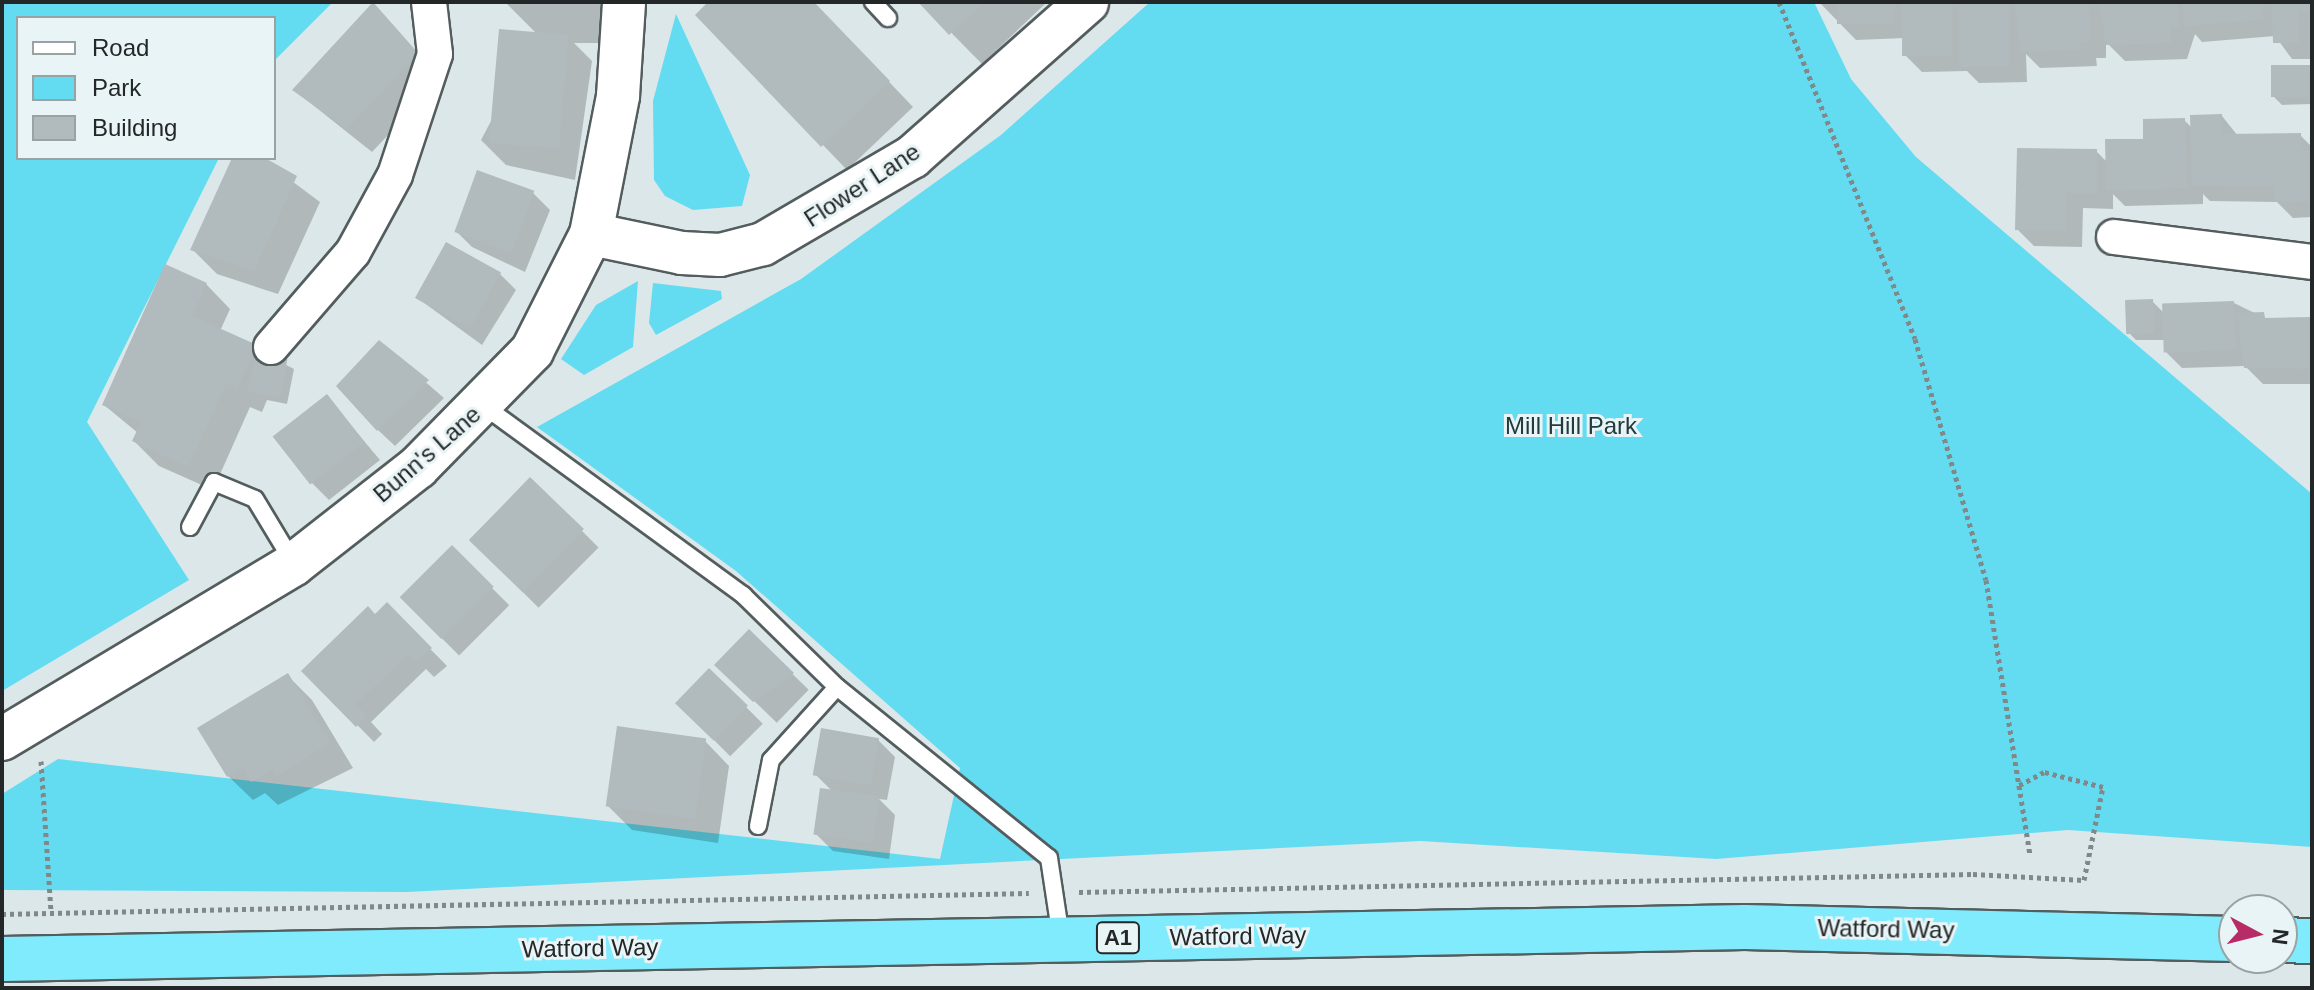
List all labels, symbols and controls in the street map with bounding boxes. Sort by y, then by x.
legend [16,16,276,160]
text: Road [92,34,149,61]
text: Park [92,74,141,101]
text: Building [92,114,177,141]
street label: Flower Lane [799,137,925,233]
street label: Bunn's Lane [367,400,487,508]
park label: Mill Hill Park [1505,412,1637,440]
north arrow [2218,894,2298,974]
street label: Watford Way [1817,913,1955,945]
road number: A1 [1094,920,1142,956]
street label: Watford Way [1169,920,1307,952]
text: N [2267,927,2294,946]
street label: Watford Way [521,932,659,964]

